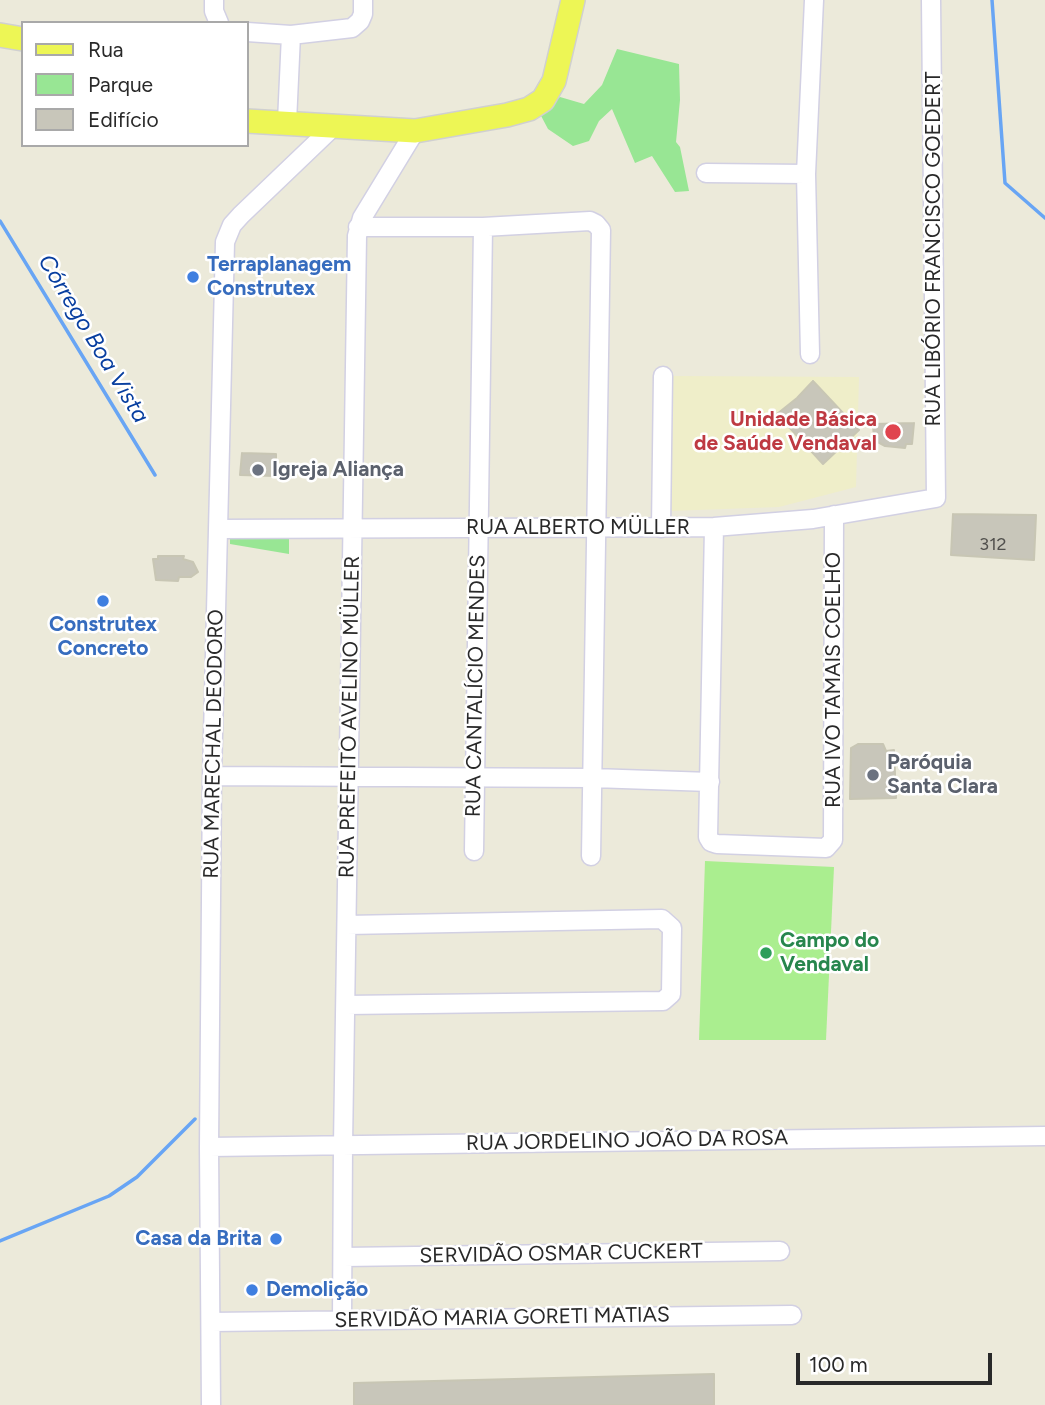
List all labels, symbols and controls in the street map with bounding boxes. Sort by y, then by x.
legend [21,21,248,147]
text: Rua [88,37,124,62]
street label: RUA LIBÓRIO FRANCISCO GOEDERT [921,71,947,427]
text: Parque [88,72,153,97]
text: Edifício [88,107,159,132]
water label: Córrego Boa Vista [32,250,154,428]
place label: Terraplanagem Construtex [207,252,351,302]
marker: Terraplanagem Construtex [185,269,201,285]
place label: Unidade Básica de Saúde Vendaval [694,407,877,457]
marker: Unidade Básica de Saúde Vendaval [883,422,903,442]
place label: Igreja Aliança [272,457,404,483]
marker: Igreja Aliança [250,462,266,478]
street label: RUA ALBERTO MÜLLER [466,515,690,541]
house number: 312 [979,534,1007,556]
street label: RUA IVO TAMAIS COELHO [821,552,847,808]
street label: RUA CANTALÍCIO MENDES [461,555,491,817]
street label: RUA PREFEITO AVELINO MÜLLER [335,556,365,878]
marker: Construtex Concreto [95,593,111,609]
street label: RUA MARECHAL DEODORO [199,609,229,879]
place label: Construtex Concreto [49,612,157,662]
place label: Paróquia Santa Clara [887,750,998,800]
marker: Paróquia Santa Clara [865,767,881,783]
place label: Campo do Vendaval [780,928,879,978]
marker: Campo do Vendaval [758,945,774,961]
street label: RUA JORDELINO JOÃO DA ROSA [466,1126,788,1156]
place label: Casa da Brita [135,1226,262,1252]
marker: Casa da Brita [268,1231,284,1247]
street label: SERVIDÃO OSMAR CUCKERT [419,1239,703,1269]
place label: Demolição [266,1277,368,1303]
marker: Demolição [244,1282,260,1298]
street label: SERVIDÃO MARIA GORETI MATIAS [334,1302,670,1334]
scale bar [800,1338,996,1382]
text: 100 m [809,1352,868,1377]

